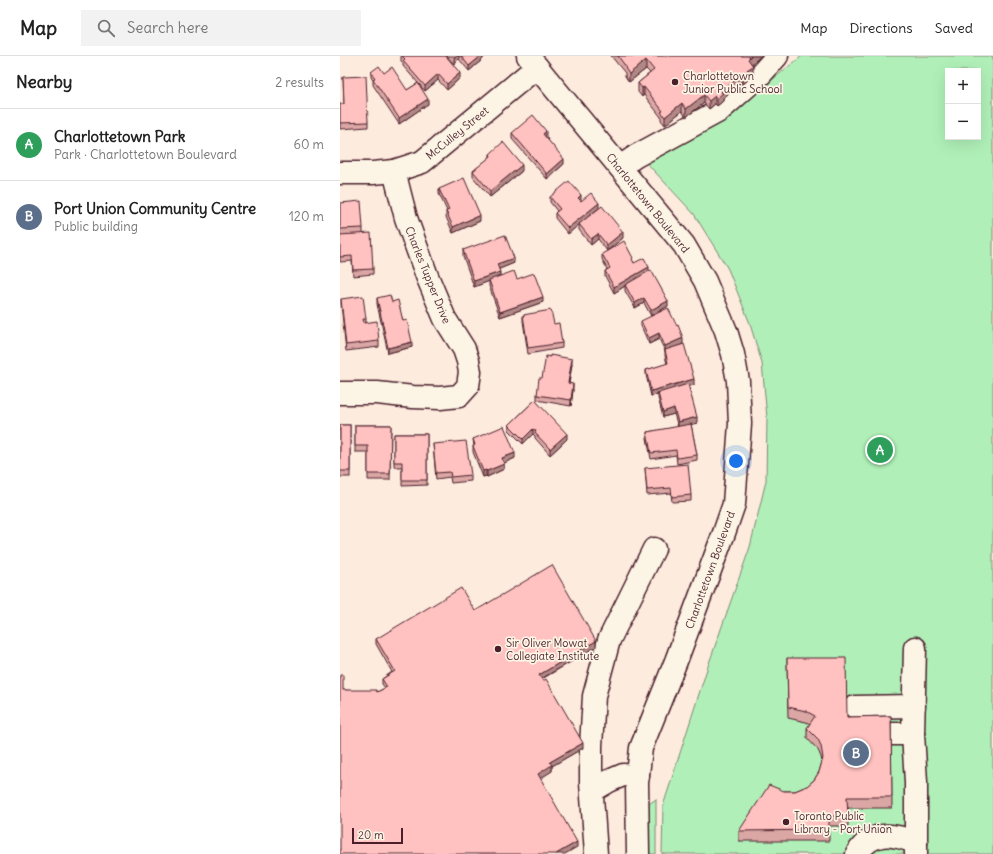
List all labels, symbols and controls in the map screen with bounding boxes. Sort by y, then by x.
search box [81,10,361,46]
text: Map [20,16,57,40]
icon: search [95,17,117,39]
text: Search here [127,18,208,37]
text: Map [800,19,827,37]
text: Directions [849,19,913,37]
text: Saved [935,19,973,37]
map controls [945,68,981,140]
button: + [945,68,981,104]
place label: Charlottetown Junior Public School [683,69,782,96]
text: Nearby [16,71,72,93]
text: 2 results [275,74,324,91]
marker: Charlottetown Junior Public School [670,77,680,87]
street label: McCulley Street [423,103,492,163]
button: − [945,104,981,140]
text: Charlottetown Park [54,127,185,146]
text: A [25,136,33,153]
text: 60 m [293,136,324,153]
text: Park · Charlottetown Boulevard [54,146,237,163]
street label: Charlottetown Boulevard [603,150,693,256]
text: Port Union Community Centre [54,199,256,218]
text: B [25,208,33,225]
text: 120 m [289,208,324,225]
text: Public building [54,218,138,235]
street label: Charles Tupper Drive [402,224,454,326]
pin: A [867,435,893,465]
your location [726,451,746,471]
street label: Charlottetown Boulevard [682,509,738,631]
place label: Sir Oliver Mowat Collegiate Institute [506,636,599,663]
marker: Sir Oliver Mowat Collegiate Institute [493,644,503,654]
pin: B [843,738,869,768]
place label: Toronto Public Library - Port Union [794,809,892,836]
marker: Toronto Public Library - Port Union [781,817,791,827]
scale bar [352,826,403,845]
text: 20 m [358,828,384,842]

